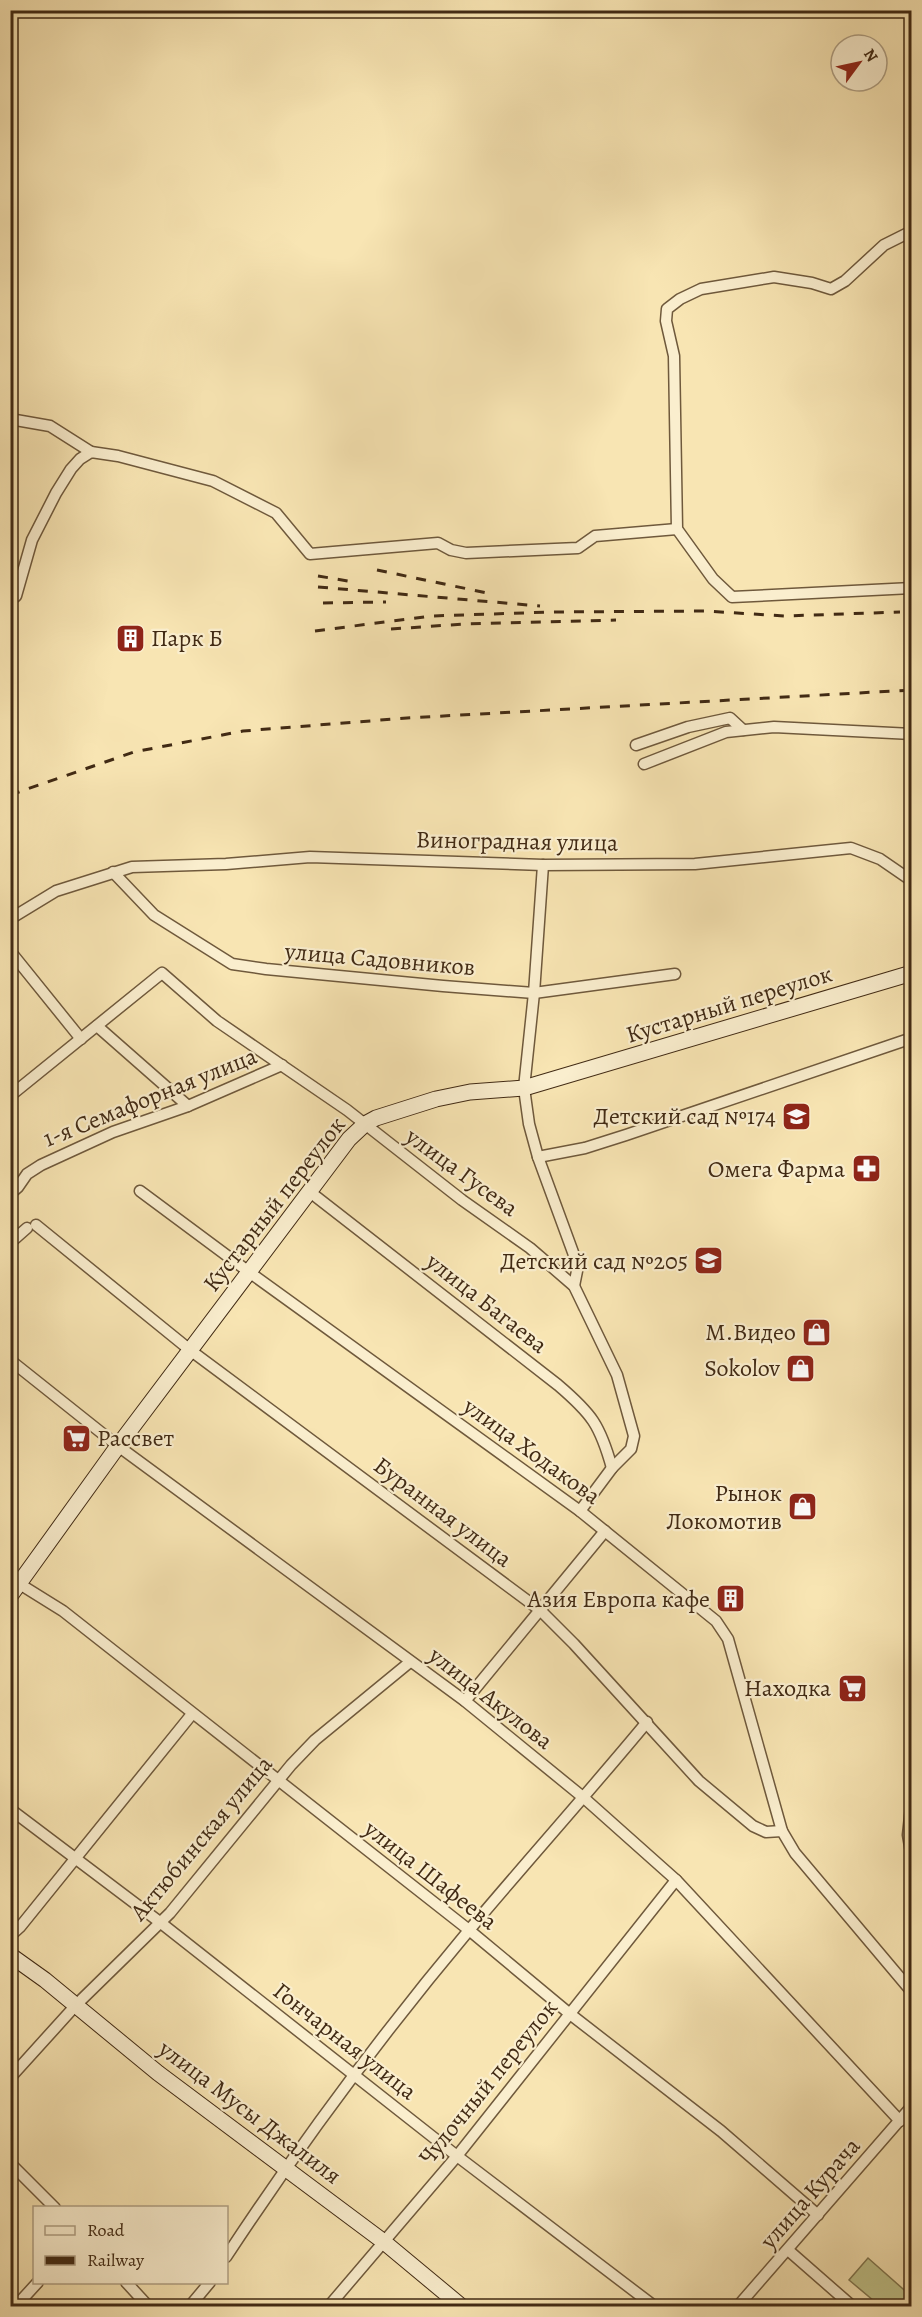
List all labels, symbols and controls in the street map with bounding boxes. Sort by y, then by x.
north arrow [829,33,889,93]
text: N [858,44,883,67]
building icon: Парк Б [114,622,146,654]
place label: Парк Б [151,622,223,654]
street label: Виноградная улица [416,823,618,859]
street label: улица Садовников [282,935,477,983]
street label: Кустарный переулок [622,957,836,1051]
street label: 1-я Семафорная улица [38,1039,262,1155]
place label: Детский сад №174 [594,1100,776,1132]
school or university icon: Детский сад №174 [781,1100,813,1132]
street label: Кустарный переулок [195,1110,353,1298]
street label: улица Гусева [398,1120,525,1224]
place label: Омега Фарма [708,1153,845,1185]
pharmacy icon: Омега Фарма [850,1153,882,1185]
street label: улица Багаева [419,1245,554,1361]
place label: Детский сад №205 [500,1245,688,1277]
school or university icon: Детский сад №205 [693,1245,725,1277]
place label: М.Видео [705,1316,796,1348]
shop icon: М.Видео [801,1316,833,1348]
place label: Sokolov [704,1352,780,1384]
shop icon: Sokolov [785,1352,817,1384]
street label: улица Ходакова [456,1390,607,1512]
supermarket icon: Рассвет [60,1422,92,1454]
place label: Рассвет [97,1422,175,1454]
street label: Буранная улица [367,1449,519,1575]
place label: Рынок Локомотив [666,1477,782,1537]
shop icon: Рынок Локомотив [787,1491,819,1523]
place label: Азия Европа кафе [527,1583,710,1615]
building icon: Азия Европа кафе [715,1583,747,1615]
street label: улица Акулова [421,1639,560,1757]
place label: Находка [744,1672,831,1704]
supermarket icon: Находка [836,1672,868,1704]
street label: Актюбинская улица [122,1749,279,1928]
street label: улица Шафеева [357,1812,504,1937]
street label: Гончарная улица [267,1975,423,2107]
street label: Чулочный переулок [411,1992,565,2172]
street label: улица Мусы Джалиля [151,2032,348,2191]
street label: улица Курача [752,2131,867,2256]
legend [33,2206,228,2284]
text: Road [87,2218,125,2242]
text: Railway [87,2248,145,2272]

